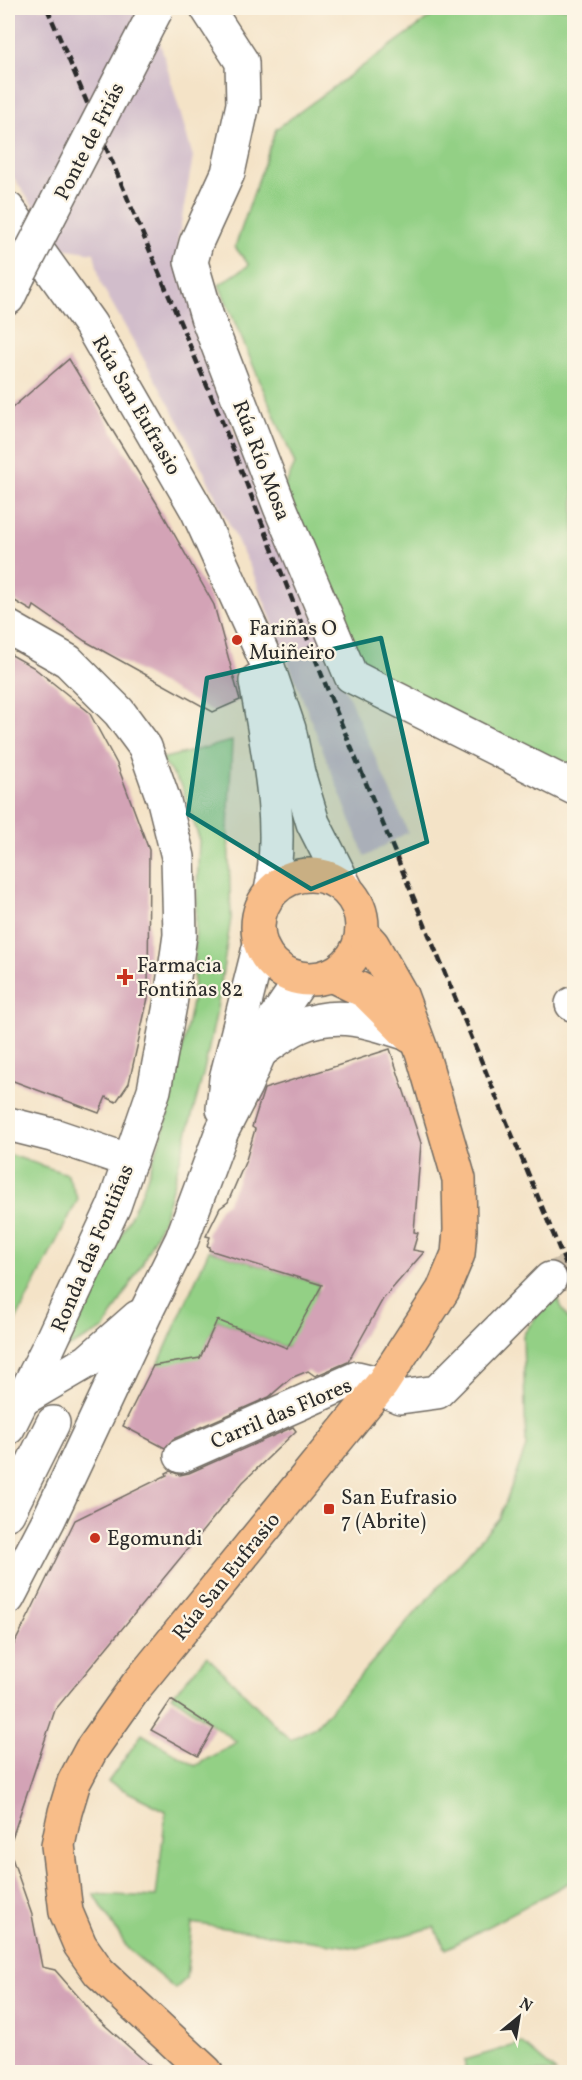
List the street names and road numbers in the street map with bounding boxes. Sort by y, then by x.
street label: Ponte de Friás [48,78,132,206]
street label: Rúa San Eufrasio [84,330,188,481]
street label: Rúa Río Mosa [224,396,297,525]
street label: Ronda das Fontiñas [45,1160,142,1337]
street label: Carril das Flores [206,1372,357,1457]
street label: Rúa San Eufrasio [166,1507,288,1647]

